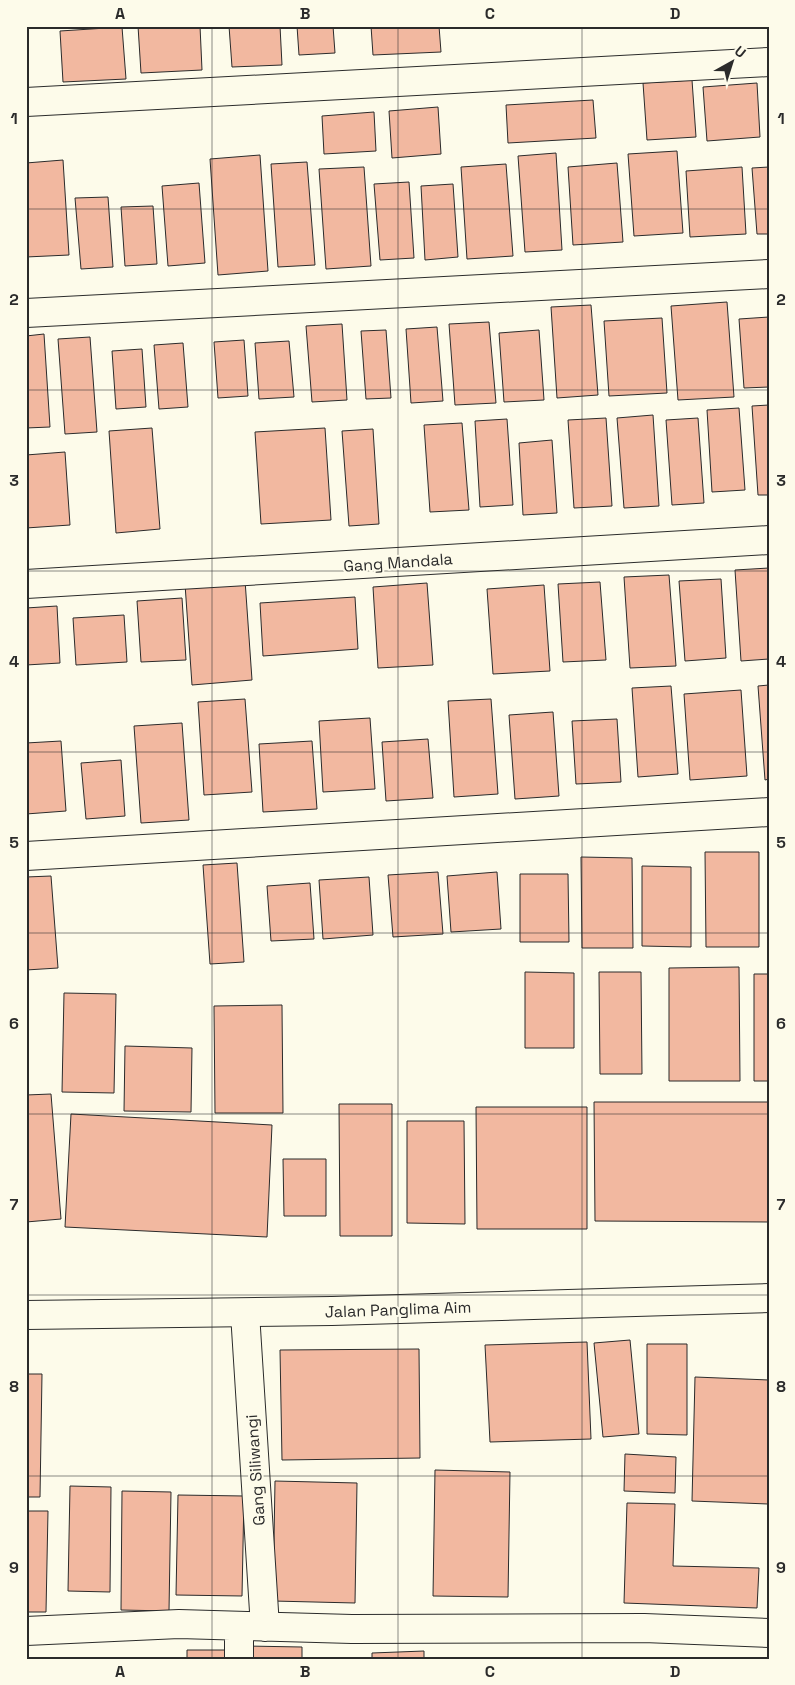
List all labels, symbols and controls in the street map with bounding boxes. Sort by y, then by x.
text: A [115,3,125,24]
text: B [300,3,310,24]
text: C [485,3,495,24]
text: D [670,3,680,24]
north arrow [708,38,758,88]
text: U [731,42,750,62]
text: 1 [10,108,18,129]
text: 1 [777,108,785,129]
text: 2 [9,289,19,310]
text: 2 [776,289,786,310]
text: 3 [9,470,19,491]
text: 3 [776,470,786,491]
street label: Gang Mandala [343,548,453,577]
text: 4 [9,651,19,672]
text: 4 [776,651,786,672]
text: 5 [9,832,19,853]
text: 5 [776,832,786,853]
text: 6 [9,1013,19,1034]
text: 6 [776,1013,786,1034]
text: 7 [10,1194,19,1215]
text: 7 [777,1194,786,1215]
street label: Jalan Panglima Aim [324,1296,472,1323]
text: 8 [9,1376,19,1397]
text: 8 [776,1376,786,1397]
street label: Gang Siliwangi [241,1414,270,1526]
text: 9 [9,1557,19,1578]
text: 9 [776,1557,786,1578]
text: A [115,1661,125,1682]
text: B [300,1661,310,1682]
text: C [485,1661,495,1682]
text: D [670,1661,680,1682]

